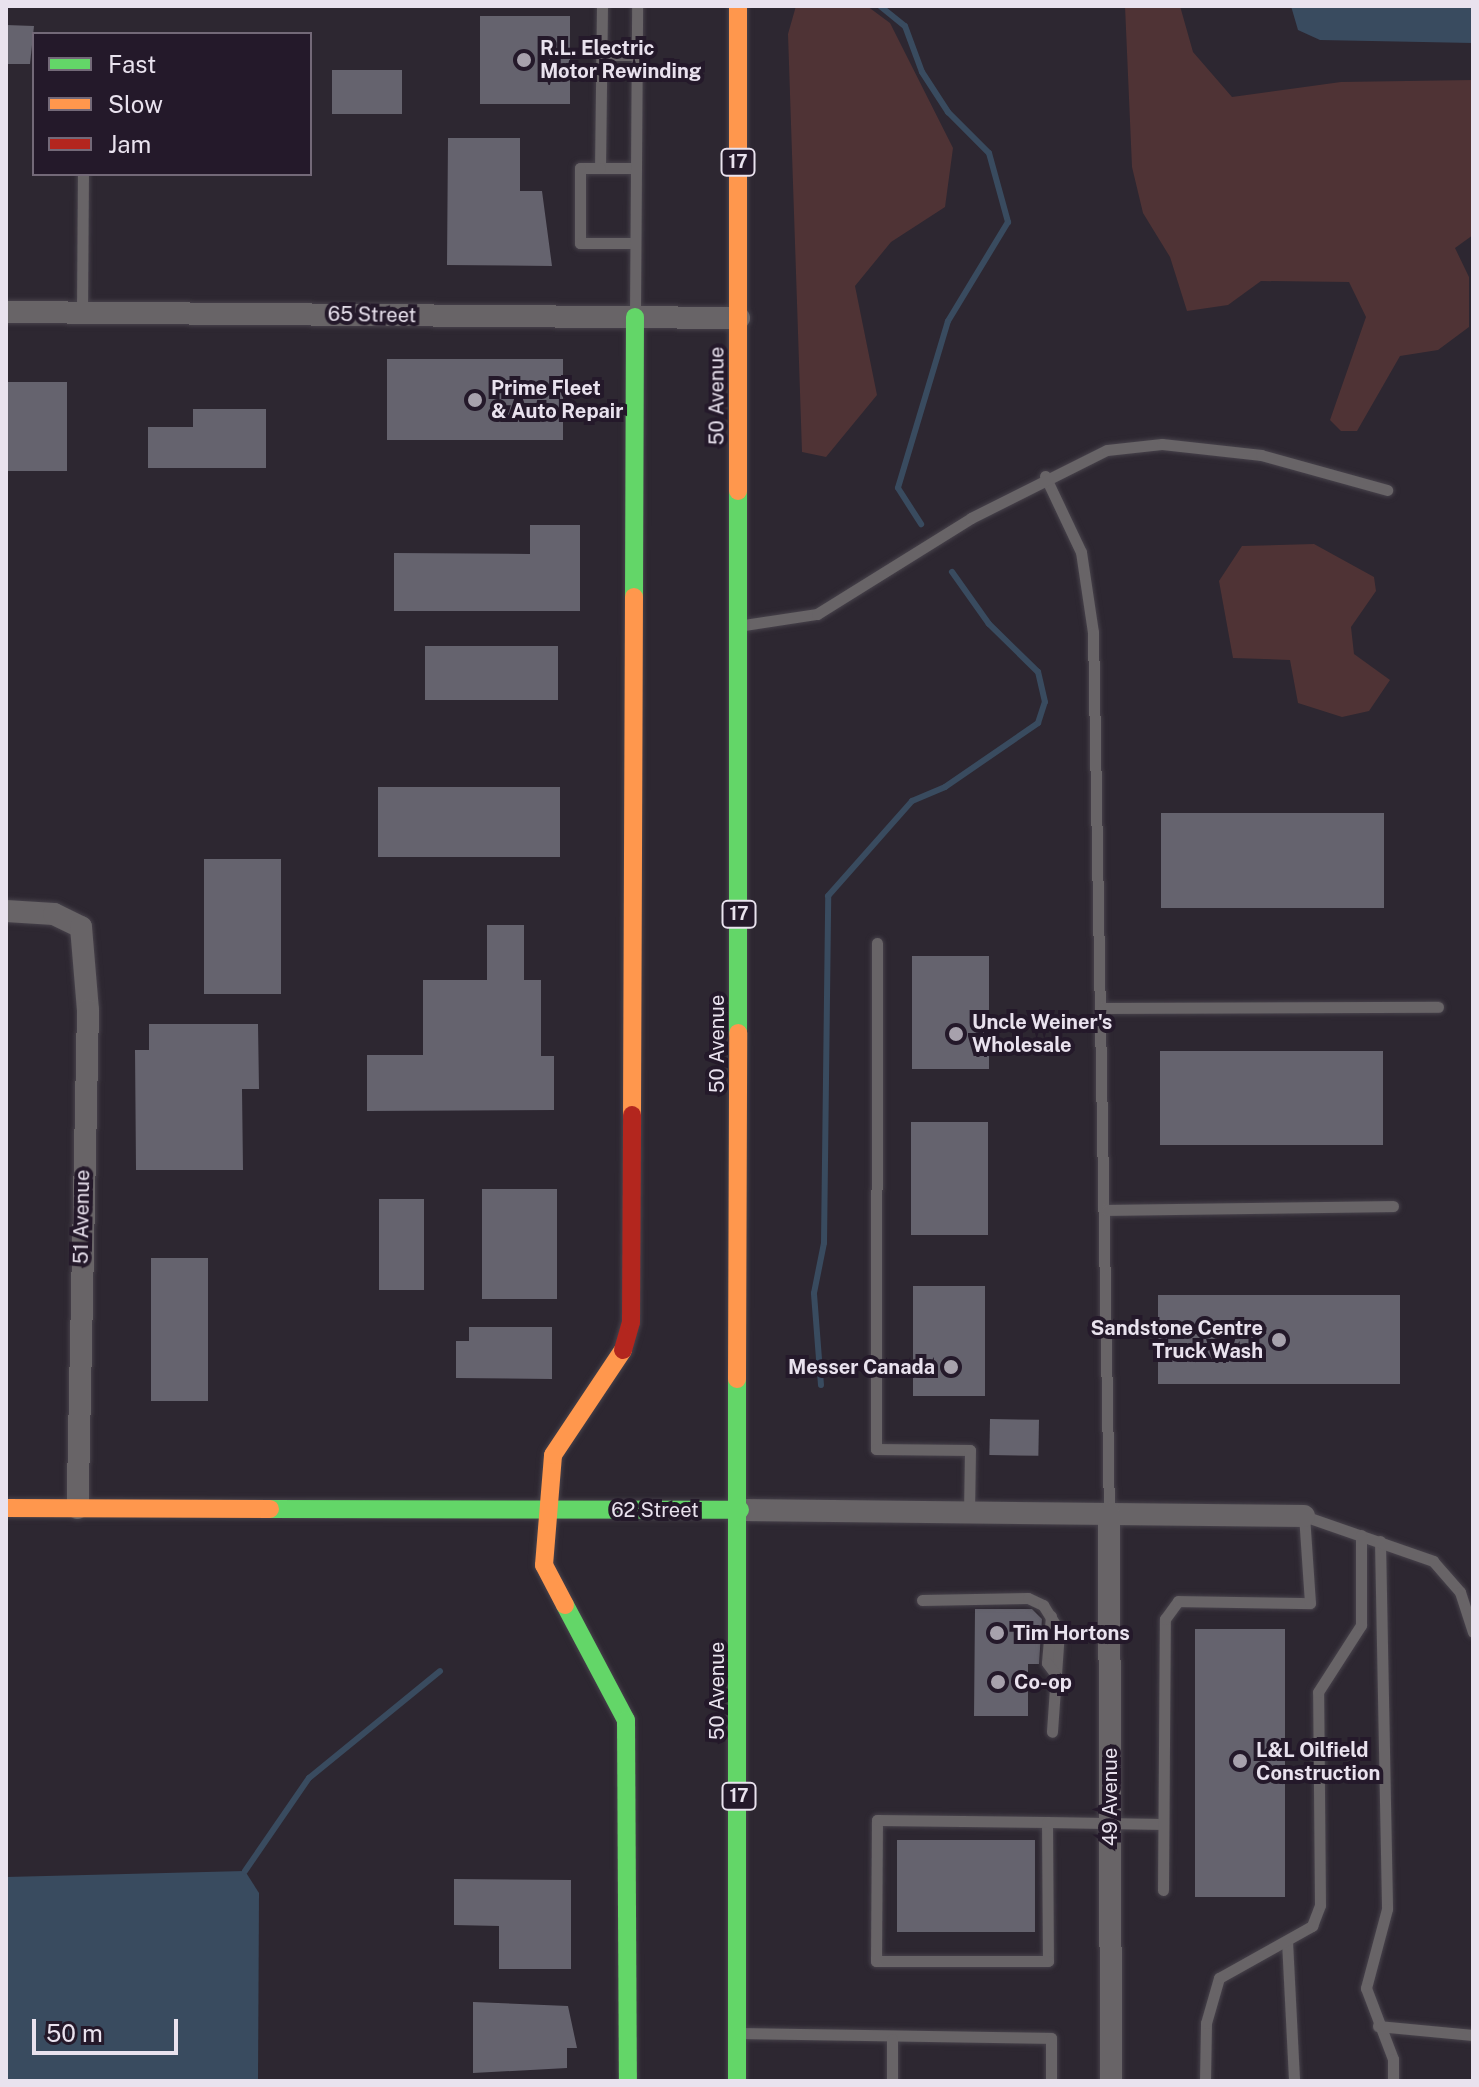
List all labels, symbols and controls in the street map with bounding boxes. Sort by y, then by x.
legend [32,32,312,176]
place label: R.L. Electric Motor Rewinding [540,36,701,83]
text: Fast [108,50,156,78]
marker: R.L. Electric Motor Rewinding [515,51,533,69]
text: Slow [108,90,163,118]
text: Jam [108,130,151,158]
road number: 17 [720,148,756,176]
street label: 65 Street [328,302,416,328]
street label: 50 Avenue [705,347,729,445]
place label: Prime Fleet & Auto Repair [491,376,624,423]
marker: Prime Fleet & Auto Repair [466,391,484,409]
road number: 17 [721,900,757,928]
street label: 50 Avenue [705,995,729,1093]
place label: Uncle Weiner's Wholesale [972,1010,1113,1057]
marker: Uncle Weiner's Wholesale [947,1025,965,1043]
street label: 51 Avenue [69,1170,95,1264]
place label: Sandstone Centre Truck Wash [1091,1316,1263,1363]
marker: Sandstone Centre Truck Wash [1270,1331,1288,1349]
place label: Messer Canada [788,1355,935,1379]
marker: Messer Canada [942,1358,960,1376]
street label: 62 Street [611,1498,699,1522]
place label: Tim Hortons [1013,1621,1130,1645]
marker: Tim Hortons [988,1624,1006,1642]
street label: 50 Avenue [705,1642,729,1740]
place label: Co-op [1014,1670,1072,1694]
marker: Co-op [989,1673,1007,1691]
place label: L&L Oilfield Construction [1256,1738,1380,1785]
street label: 49 Avenue [1098,1748,1122,1846]
marker: L&L Oilfield Construction [1231,1752,1249,1770]
road number: 17 [721,1782,757,1810]
scale bar [36,2003,182,2053]
text: 50 m [46,2019,103,2047]

